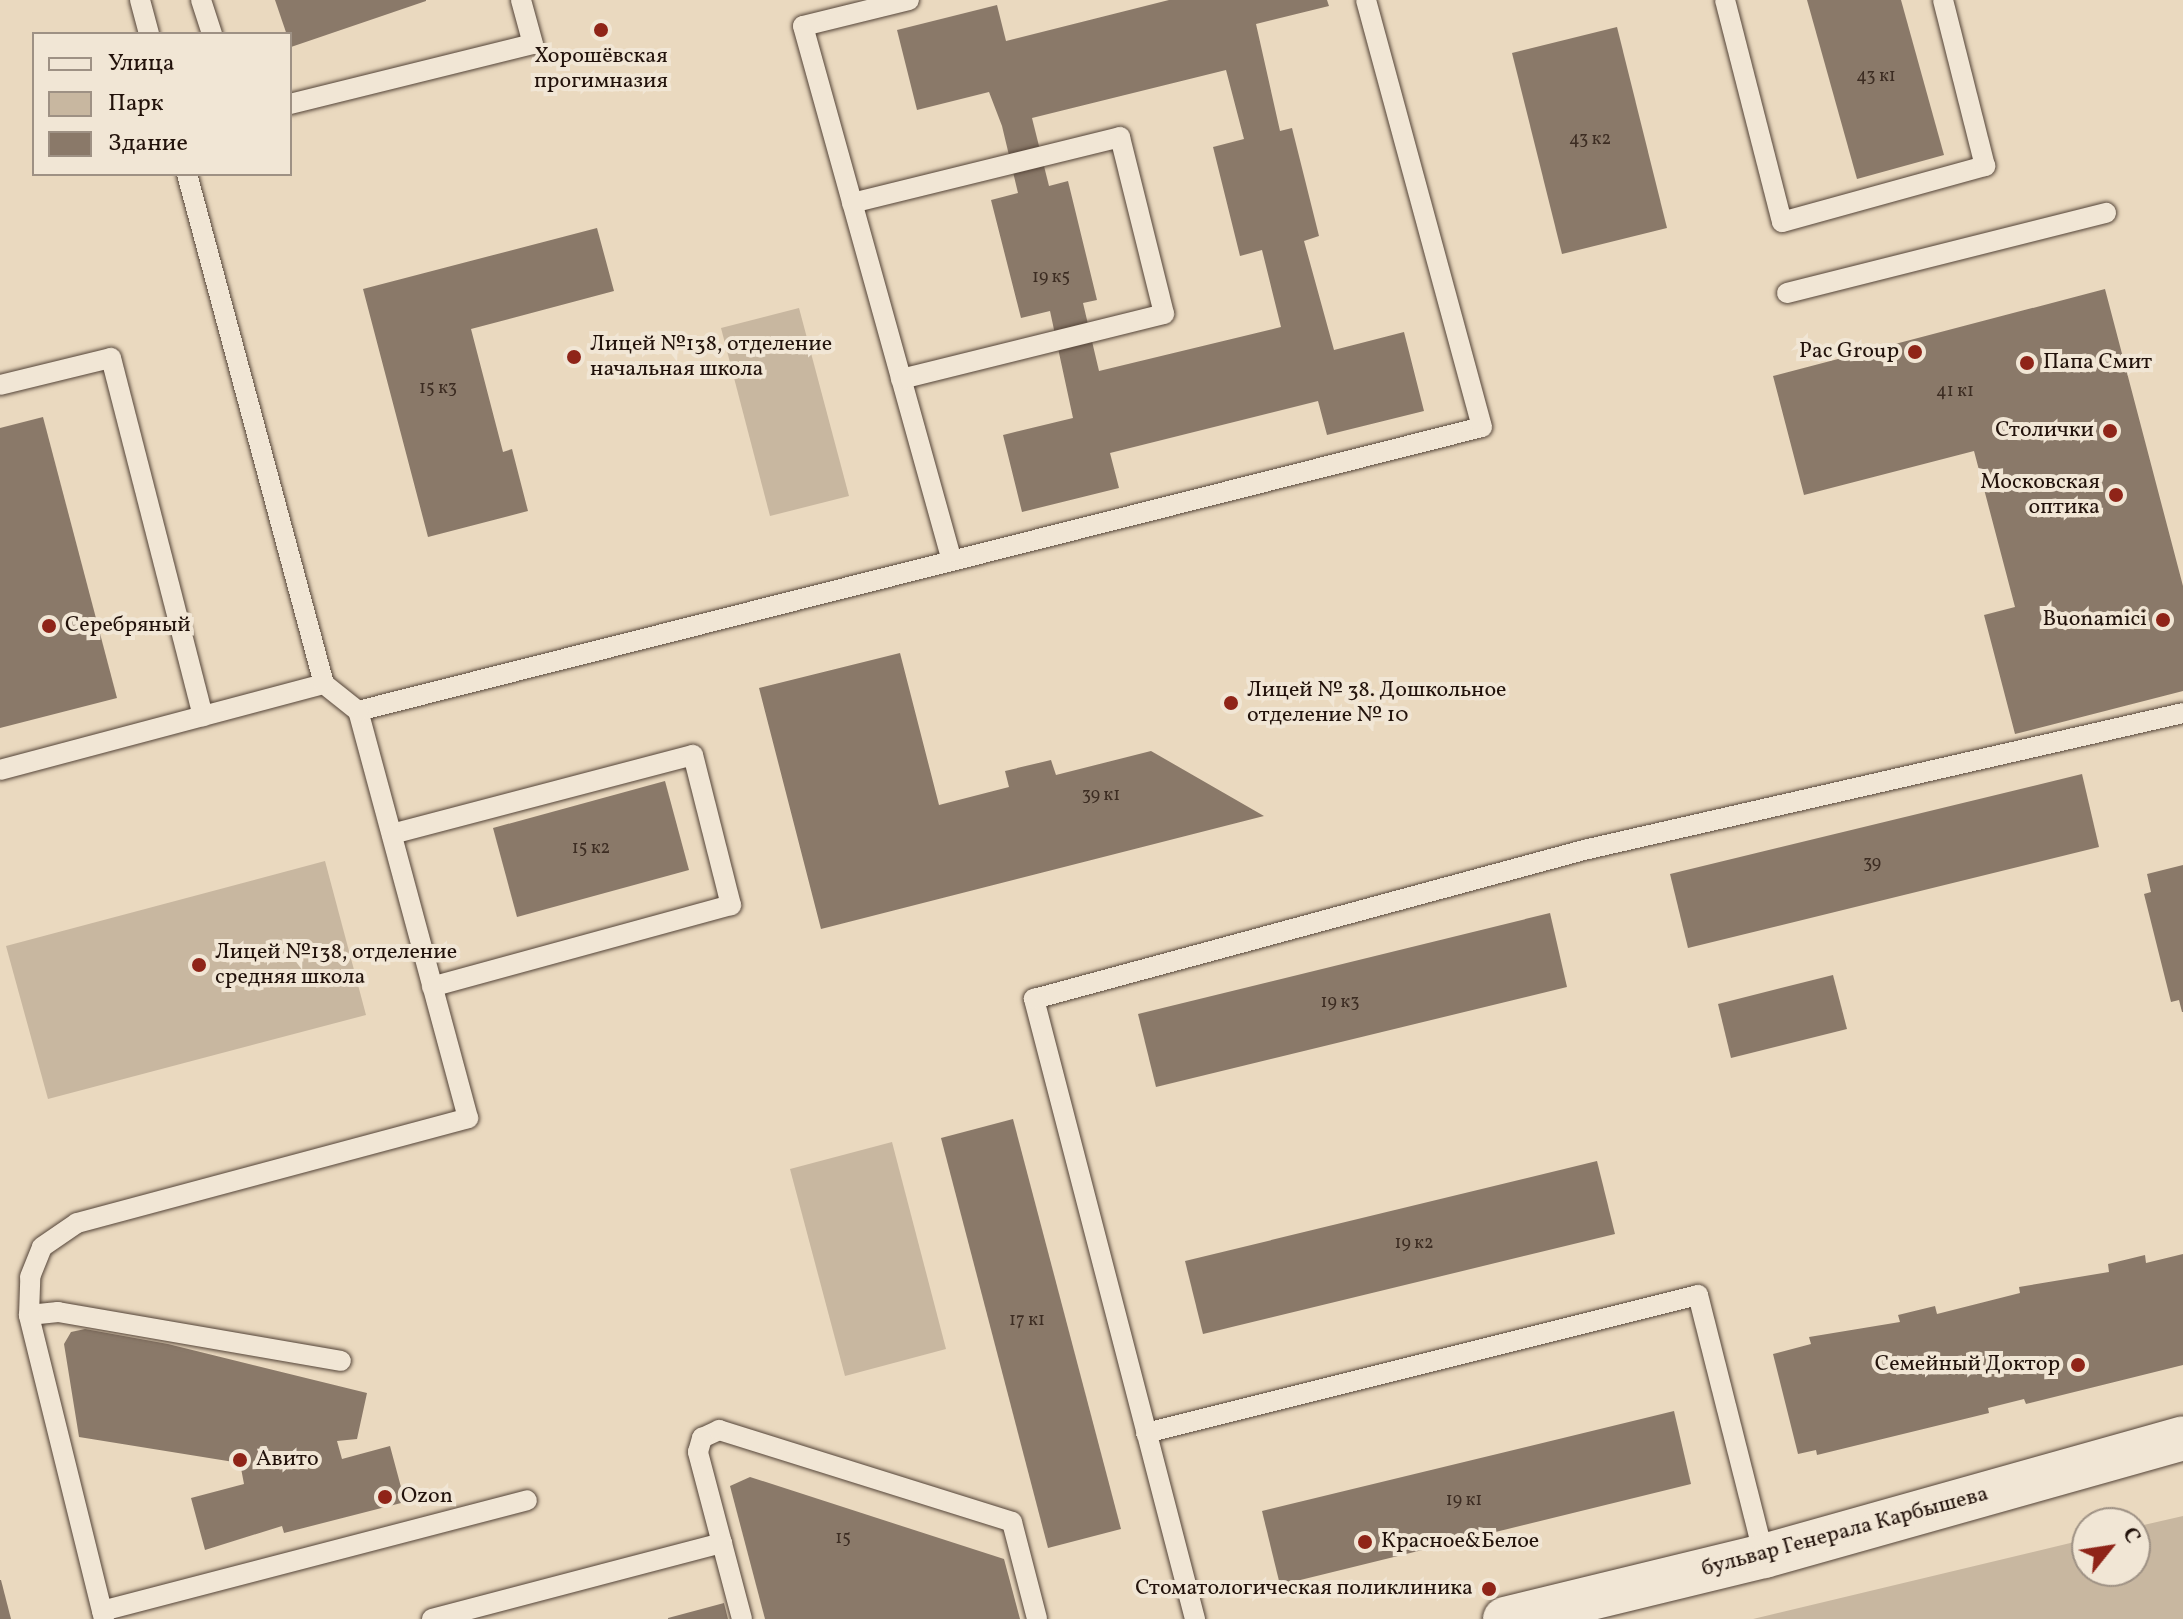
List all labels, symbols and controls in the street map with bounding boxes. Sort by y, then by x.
marker: Хорошёвская прогимназия [592,21,610,39]
legend [32,32,292,176]
place label: Хорошёвская прогимназия [534,43,668,94]
text: Улица [108,47,175,81]
house number: 43 к1 [1856,66,1896,88]
text: Парк [108,87,164,121]
text: Здание [108,127,188,161]
house number: 43 к2 [1569,129,1611,151]
house number: 19 к5 [1032,267,1070,289]
place label: Лицей №138, отделение начальная школа [590,331,832,382]
place label: Pac Group [1799,339,1899,365]
marker: Pac Group [1906,343,1924,361]
marker: Лицей №138, отделение начальная школа [565,348,583,366]
place label: Папа Смит [2043,350,2152,376]
marker: Папа Смит [2018,354,2036,372]
house number: 15 к3 [419,378,457,400]
house number: 41 к1 [1936,381,1974,403]
place label: Столички [1995,418,2094,444]
marker: Столички [2101,422,2119,440]
place label: Московская оптика [1980,469,2100,520]
marker: Московская оптика [2107,486,2125,504]
place label: Buonamici [2043,607,2147,633]
marker: Buonamici [2154,611,2172,629]
place label: Серебряный [65,613,191,639]
marker: Серебряный [40,617,58,635]
place label: Лицей № 38. Дошкольное отделение № 10 [1247,677,1507,728]
marker: Лицей № 38. Дошкольное отделение № 10 [1222,694,1240,712]
house number: 39 к1 [1082,785,1120,807]
house number: 15 к2 [572,838,610,860]
house number: 39 [1863,853,1881,875]
place label: Лицей №138, отделение средняя школа [215,939,457,990]
marker: Лицей №138, отделение средняя школа [190,956,208,974]
house number: 19 к3 [1321,992,1359,1014]
house number: 19 к2 [1394,1233,1434,1255]
house number: 17 к1 [1009,1310,1045,1332]
place label: Семейный Доктор [1875,1352,2060,1378]
marker: Семейный Доктор [2067,1354,2089,1376]
place label: Авито [256,1447,319,1473]
marker: Авито [231,1451,249,1469]
street label: бульвар Генерала Карбышева [1699,1481,1991,1583]
place label: Ozon [401,1484,453,1510]
marker: Ozon [376,1488,394,1506]
house number: 19 к1 [1446,1490,1482,1512]
north arrow [2071,1507,2151,1587]
text: С [2114,1522,2147,1550]
house number: 15 [835,1528,851,1550]
place label: Красное&Белое [1381,1529,1539,1555]
marker: Красное&Белое [1356,1533,1374,1551]
place label: Стоматологическая поликлиника [1135,1576,1473,1602]
marker: Стоматологическая поликлиника [1480,1580,1498,1598]

